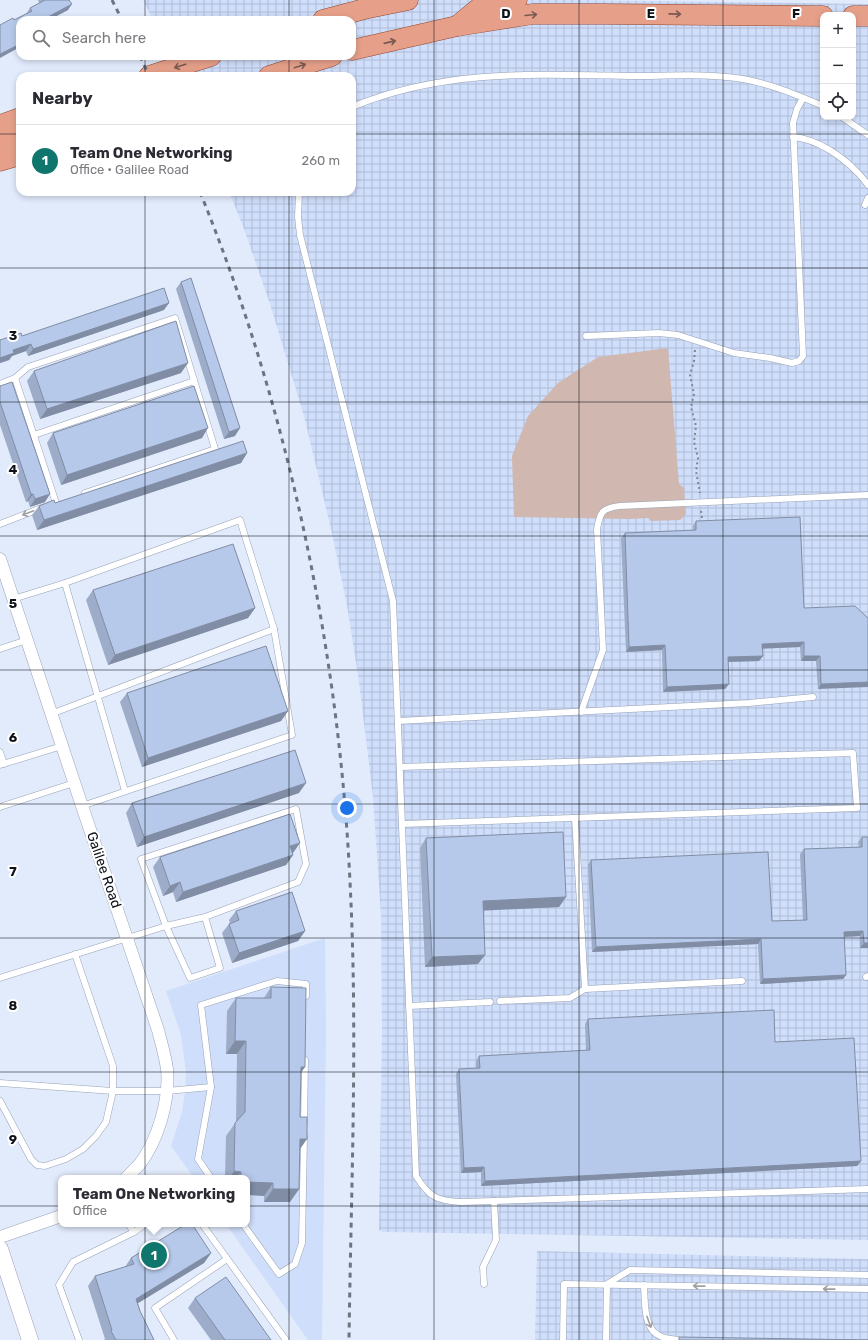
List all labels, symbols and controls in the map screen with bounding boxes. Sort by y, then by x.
text: D [501,6,511,21]
text: E [647,6,655,21]
text: F [792,6,800,21]
one-way arrow [668,10,681,18]
one-way arrow [524,11,537,19]
map controls [820,12,856,120]
button: + [820,12,856,48]
search box [16,16,356,60]
icon: search [30,27,52,49]
text: Search here [62,29,146,47]
one-way arrow [383,37,396,45]
button: − [820,48,856,84]
one-way arrow [293,62,306,69]
one-way arrow [174,63,187,70]
button: locate [820,84,856,120]
text: Nearby [32,88,93,108]
text: Team One Networking [70,144,232,162]
text: 1 [42,153,48,168]
text: 260 m [302,153,340,168]
text: Office · Galilee Road [70,162,189,177]
text: 3 [9,328,18,343]
text: 4 [9,462,18,477]
one-way arrow [22,509,34,517]
text: 5 [9,596,17,611]
text: 6 [9,730,18,745]
your location [337,798,357,818]
street label: Galilee Road [83,830,125,910]
text: 7 [9,864,17,879]
text: 8 [9,998,18,1013]
text: 9 [9,1132,17,1147]
popup [58,1175,250,1227]
text: Team One Networking [73,1185,235,1203]
text: Office [73,1203,107,1218]
pin: 1 [141,1240,167,1270]
one-way arrow [693,1282,706,1290]
one-way arrow [823,1285,836,1292]
one-way arrow [645,1315,653,1327]

